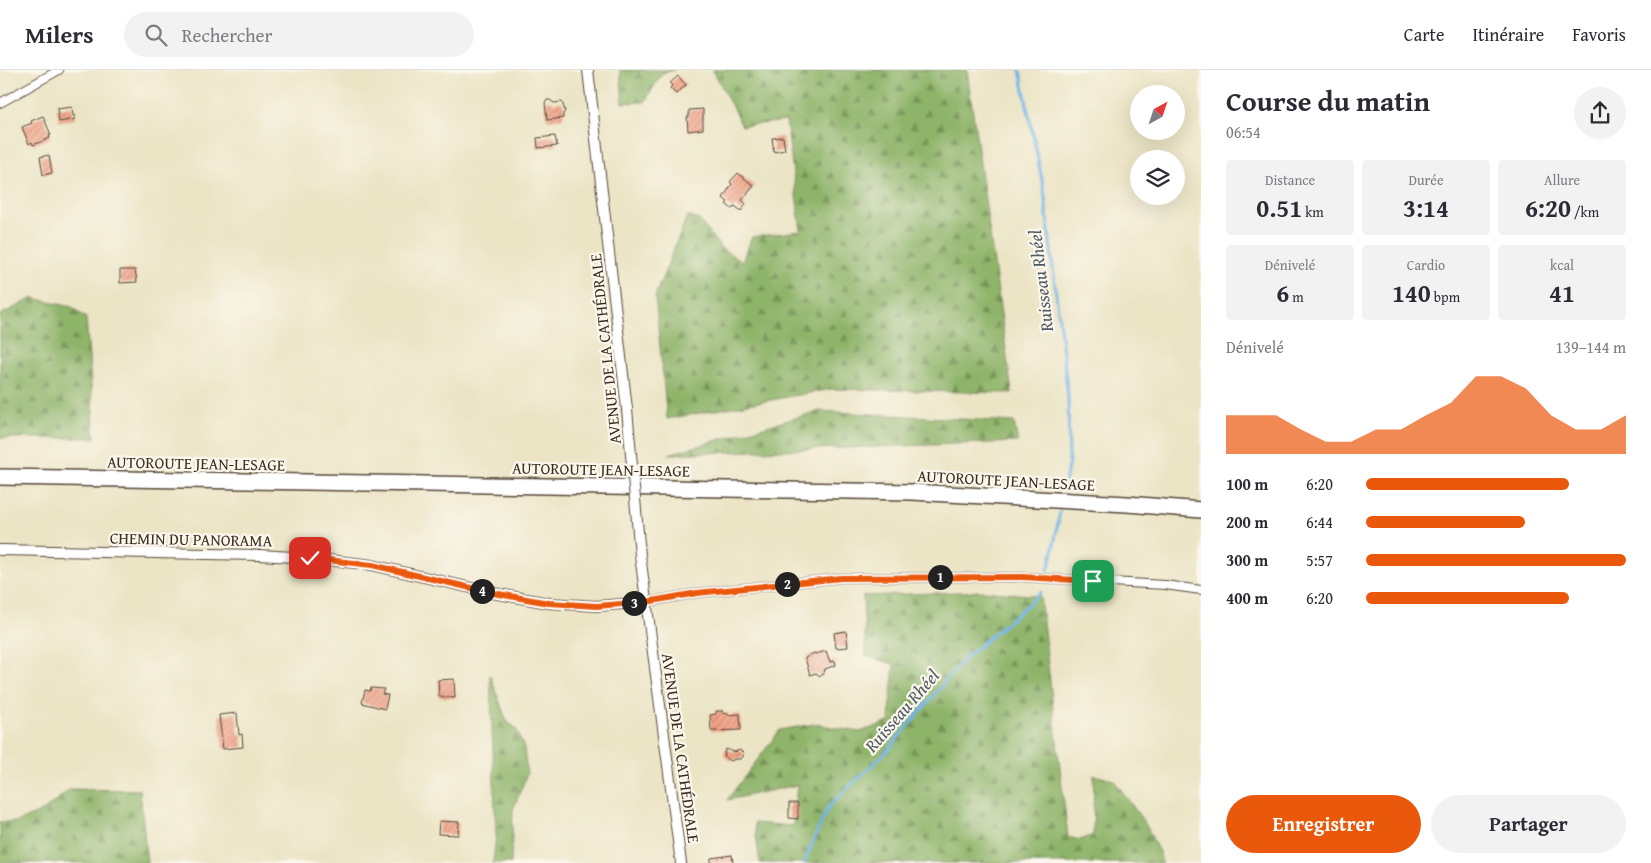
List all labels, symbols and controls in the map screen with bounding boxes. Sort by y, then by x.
search box [124,12,474,57]
text: Milers [25,17,94,52]
icon: search [142,21,170,49]
text: Rechercher [182,21,272,49]
text: Carte [1404,21,1444,48]
text: Itinéraire [1472,21,1544,48]
text: Favoris [1572,21,1626,48]
text: Course du matin [1226,80,1430,121]
north arrow [1130,85,1185,140]
map controls [1130,85,1185,205]
button: share [1574,87,1626,139]
text: 06:54 [1226,120,1261,144]
button: layers [1130,150,1185,205]
text: Distance [1265,170,1315,190]
text: Durée [1409,170,1444,190]
text: Allure [1544,170,1580,190]
text: 0.51 [1256,190,1302,226]
text: 3:14 [1403,190,1449,226]
text: 6:20 [1525,190,1571,226]
text: km [1302,202,1324,222]
text: /km [1571,202,1599,222]
water label: Ruisseau Rhéel [1021,228,1060,335]
street label: AVENUE DE LA CATHÉDRALE [583,253,627,445]
text: Dénivelé [1265,255,1315,275]
text: Cardio [1407,255,1445,275]
text: kcal [1550,255,1574,275]
text: 6 [1276,275,1289,311]
text: 140 [1392,275,1431,311]
text: 41 [1549,275,1575,311]
text: m [1289,287,1304,307]
text: bpm [1431,287,1460,307]
text: Dénivelé [1226,335,1284,359]
text: 139–144 m [1556,335,1626,359]
street label: AUTOROUTE JEAN-LESAGE [107,449,285,477]
street label: AUTOROUTE JEAN-LESAGE [512,455,690,483]
street label: AUTOROUTE JEAN-LESAGE [917,463,1095,497]
text: 100 m [1226,472,1268,496]
text: 6:20 [1306,472,1333,496]
text: 200 m [1226,510,1268,534]
text: 6:44 [1306,510,1333,534]
street label: CHEMIN DU PANORAMA [110,526,273,552]
pin [289,537,331,579]
icon: check [296,544,324,572]
text: 300 m [1226,548,1268,572]
text: 5:57 [1306,548,1333,572]
pin [1072,560,1114,602]
pin: 1 [928,564,952,590]
text: 1 [937,567,944,587]
icon: arrive [1079,567,1107,595]
pin: 2 [774,572,800,596]
text: 2 [784,574,791,594]
pin: 4 [470,578,494,604]
text: 4 [479,581,486,601]
text: 400 m [1226,586,1268,610]
text: 6:20 [1306,586,1333,610]
pin: 3 [622,590,646,616]
text: 3 [631,593,638,613]
street label: AVENUE DE LA CATHÉDRALE [656,652,706,844]
water label: Ruisseau Rhéel [857,663,946,759]
button: Enregistrer [1226,795,1421,853]
button: Partager [1431,795,1626,853]

